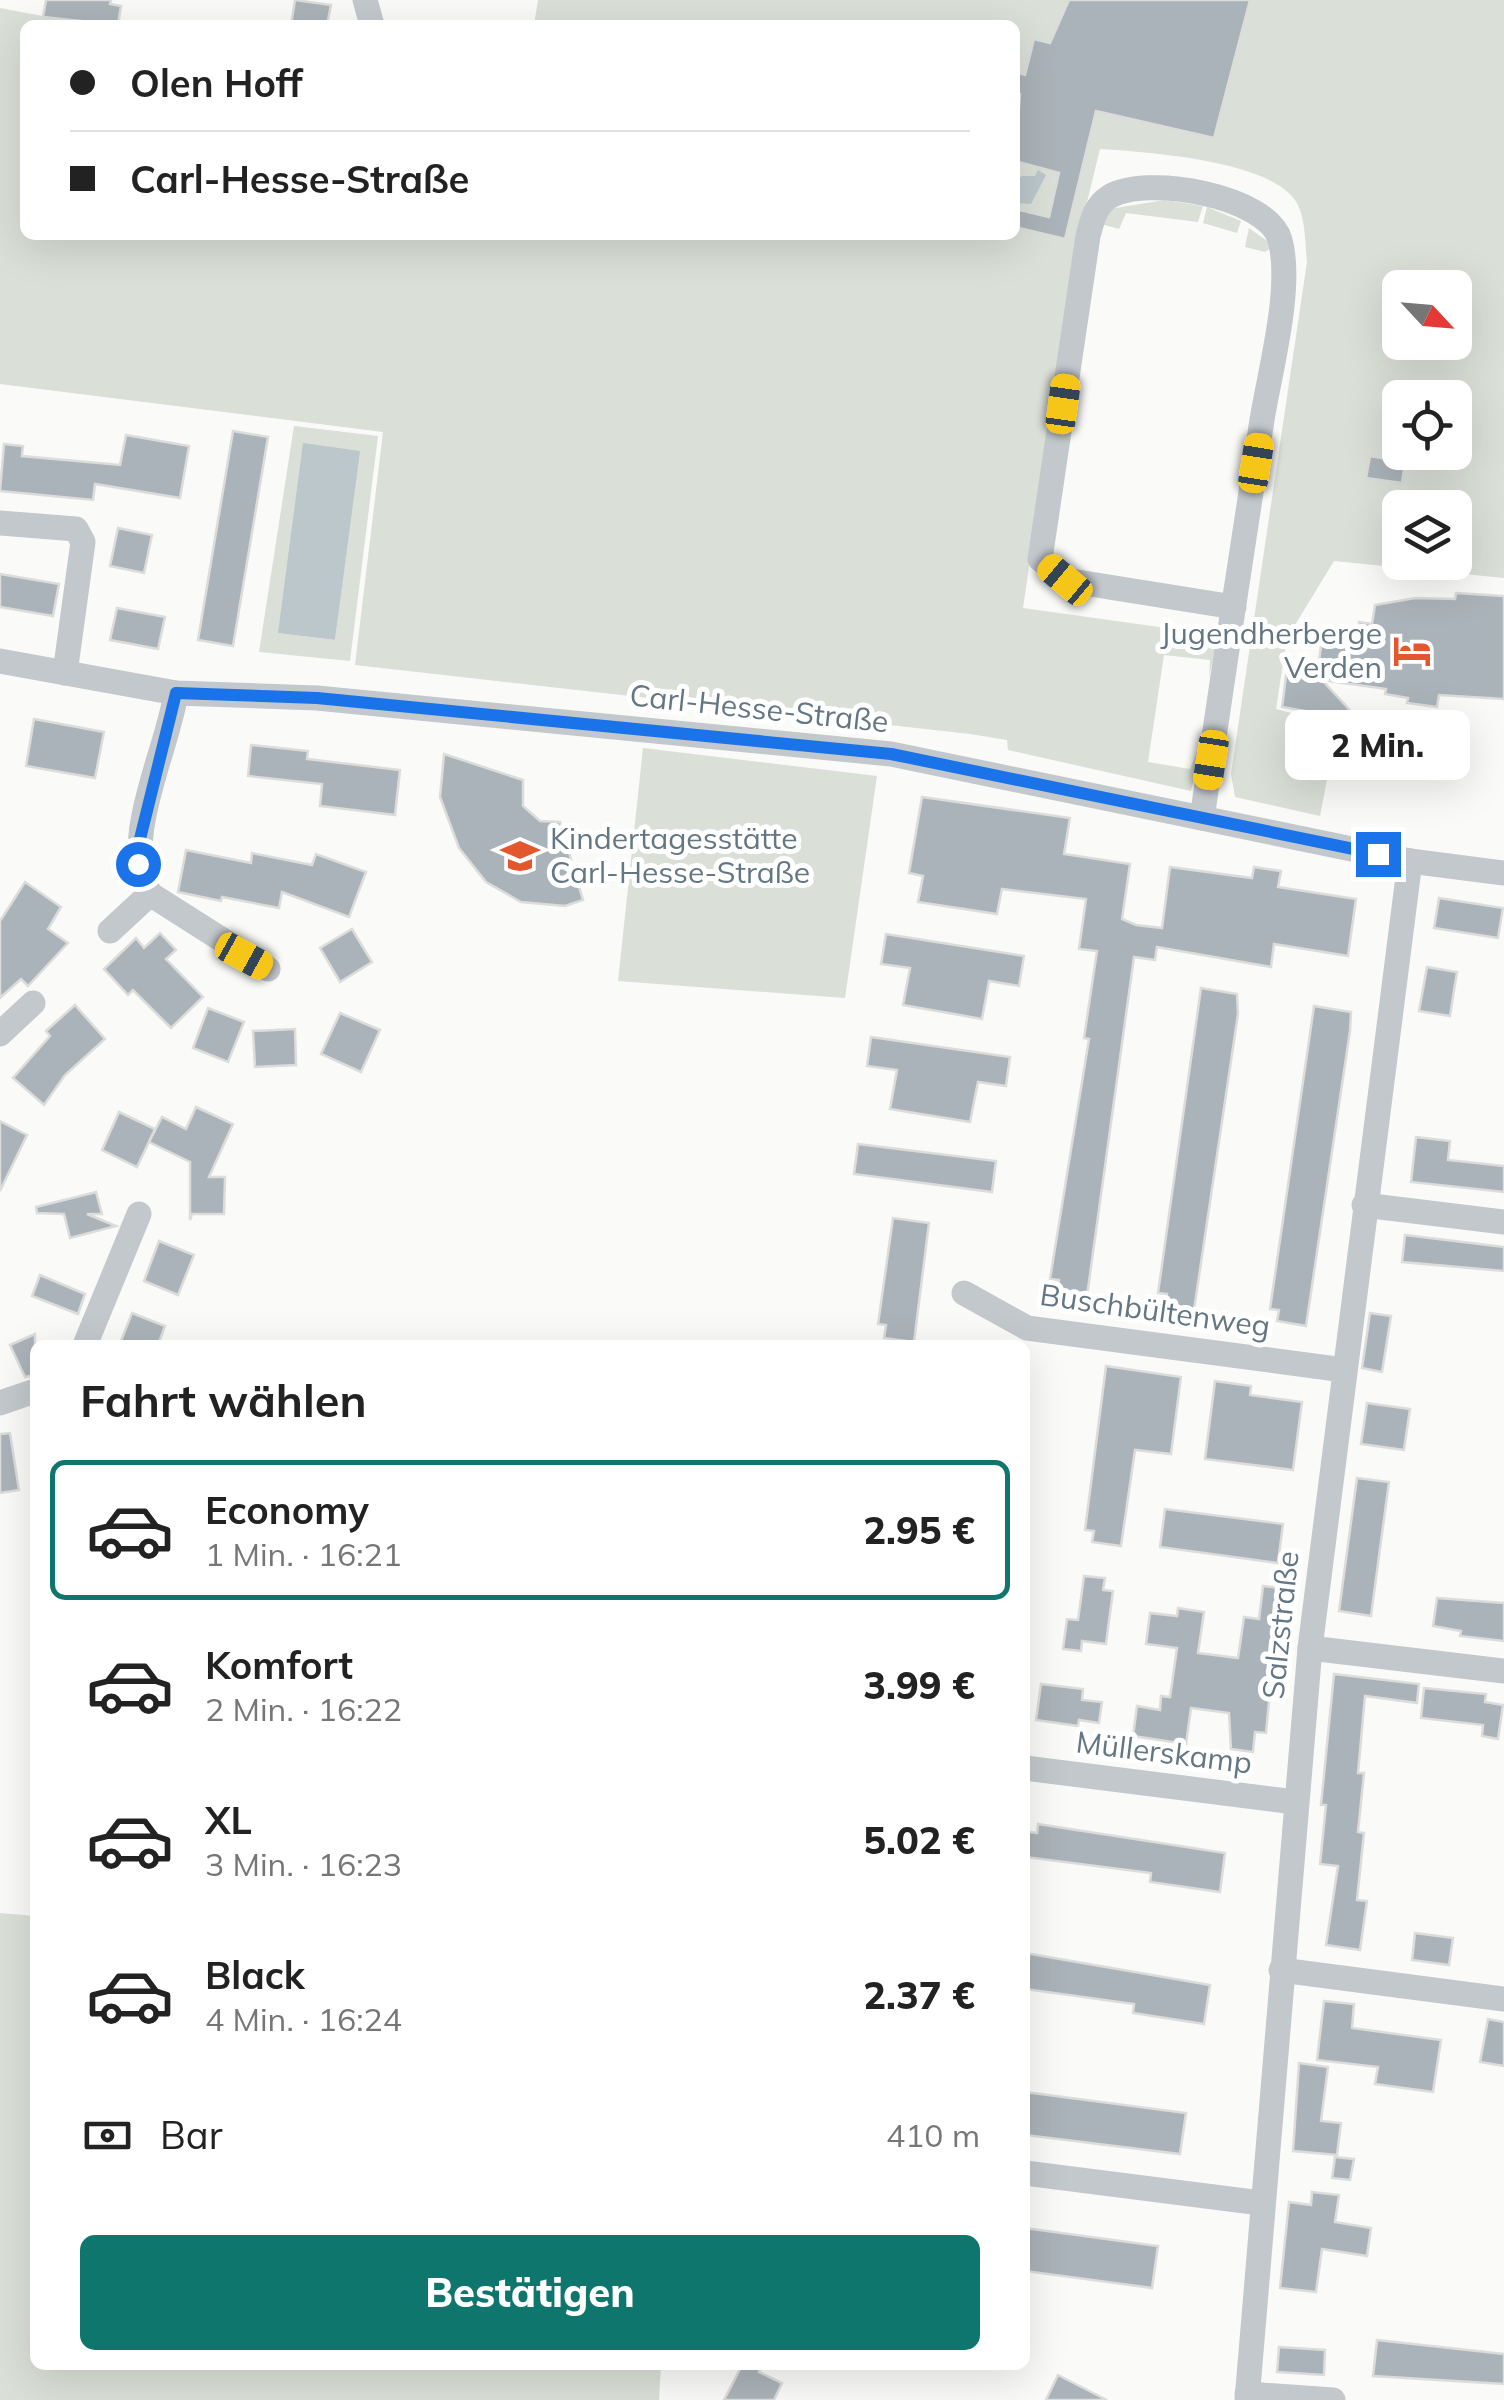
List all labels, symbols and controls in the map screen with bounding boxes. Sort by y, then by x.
text: Olen Hoff [130,59,303,107]
text: Carl-Hesse-Straße [130,155,469,203]
north arrow [1382,270,1472,360]
map controls [1382,270,1472,580]
car [1044,372,1082,436]
button: locate [1382,380,1472,470]
car [1236,431,1276,495]
button: layers [1382,490,1472,580]
car [1032,549,1098,611]
place label: Jugendherberge Verden [1161,614,1382,686]
hotel icon: Jugendherberge Verden [1391,630,1433,672]
street label: Carl-Hesse-Straße [628,676,890,740]
callout: 2 Min. [1286,709,1470,779]
text: 2 Min. [1331,725,1424,765]
car [1191,728,1231,792]
place label: Kindertagesstätte Carl-Hesse-Straße [550,819,810,891]
route end [1356,832,1401,877]
school or university icon: Kindertagesstätte Carl-Hesse-Straße [499,835,541,877]
route start [116,842,161,887]
car [210,928,278,984]
street label: Buschbültenweg [1038,1275,1273,1345]
text: Fahrt wählen [80,1372,367,1428]
icon: car [85,1485,175,1575]
text: Economy [205,1486,369,1534]
text: 2.95 € [863,1506,975,1554]
text: 1 Min. · 16:21 [205,1534,402,1574]
street label: Salzstraße [1253,1549,1307,1701]
icon: car [85,1640,175,1730]
text: Komfort [205,1641,353,1689]
text: 3.99 € [863,1661,975,1709]
text: 2 Min. · 16:22 [205,1689,402,1729]
street label: Müllerskamp [1074,1722,1254,1782]
icon: car [85,1795,175,1885]
text: XL [205,1796,252,1844]
text: 5.02 € [863,1816,975,1864]
text: 3 Min. · 16:23 [205,1844,402,1884]
icon: car [85,1950,175,2040]
text: Black [205,1951,305,1999]
text: 2.37 € [863,1971,975,2019]
text: 4 Min. · 16:24 [205,1999,402,2039]
icon: cash [80,2108,135,2163]
text: Bar [160,2111,222,2159]
text: 410 m [886,2115,980,2155]
button: Bestätigen [80,2235,980,2350]

